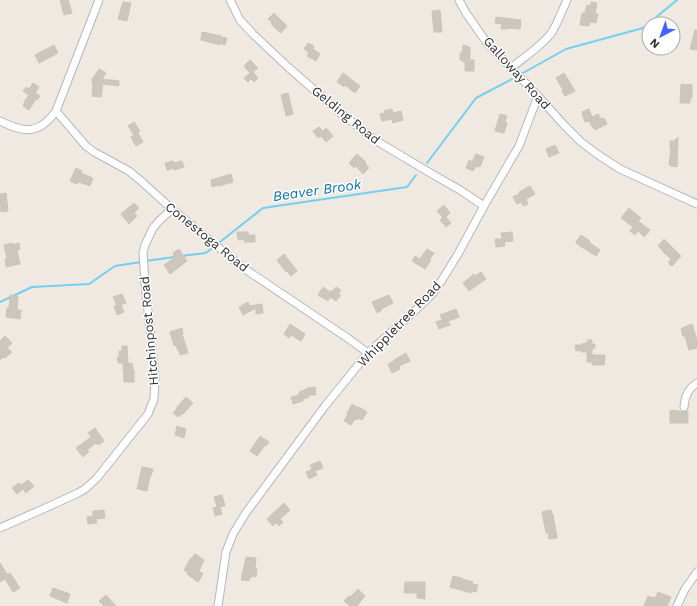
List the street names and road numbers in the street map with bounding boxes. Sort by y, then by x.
street label: Galloway Road [480,34,554,112]
street label: Gelding Road [309,83,383,147]
street label: Conestoga Road [162,199,252,275]
street label: Hitchinpost Road [137,276,161,386]
street label: Whippletree Road [354,278,444,370]

